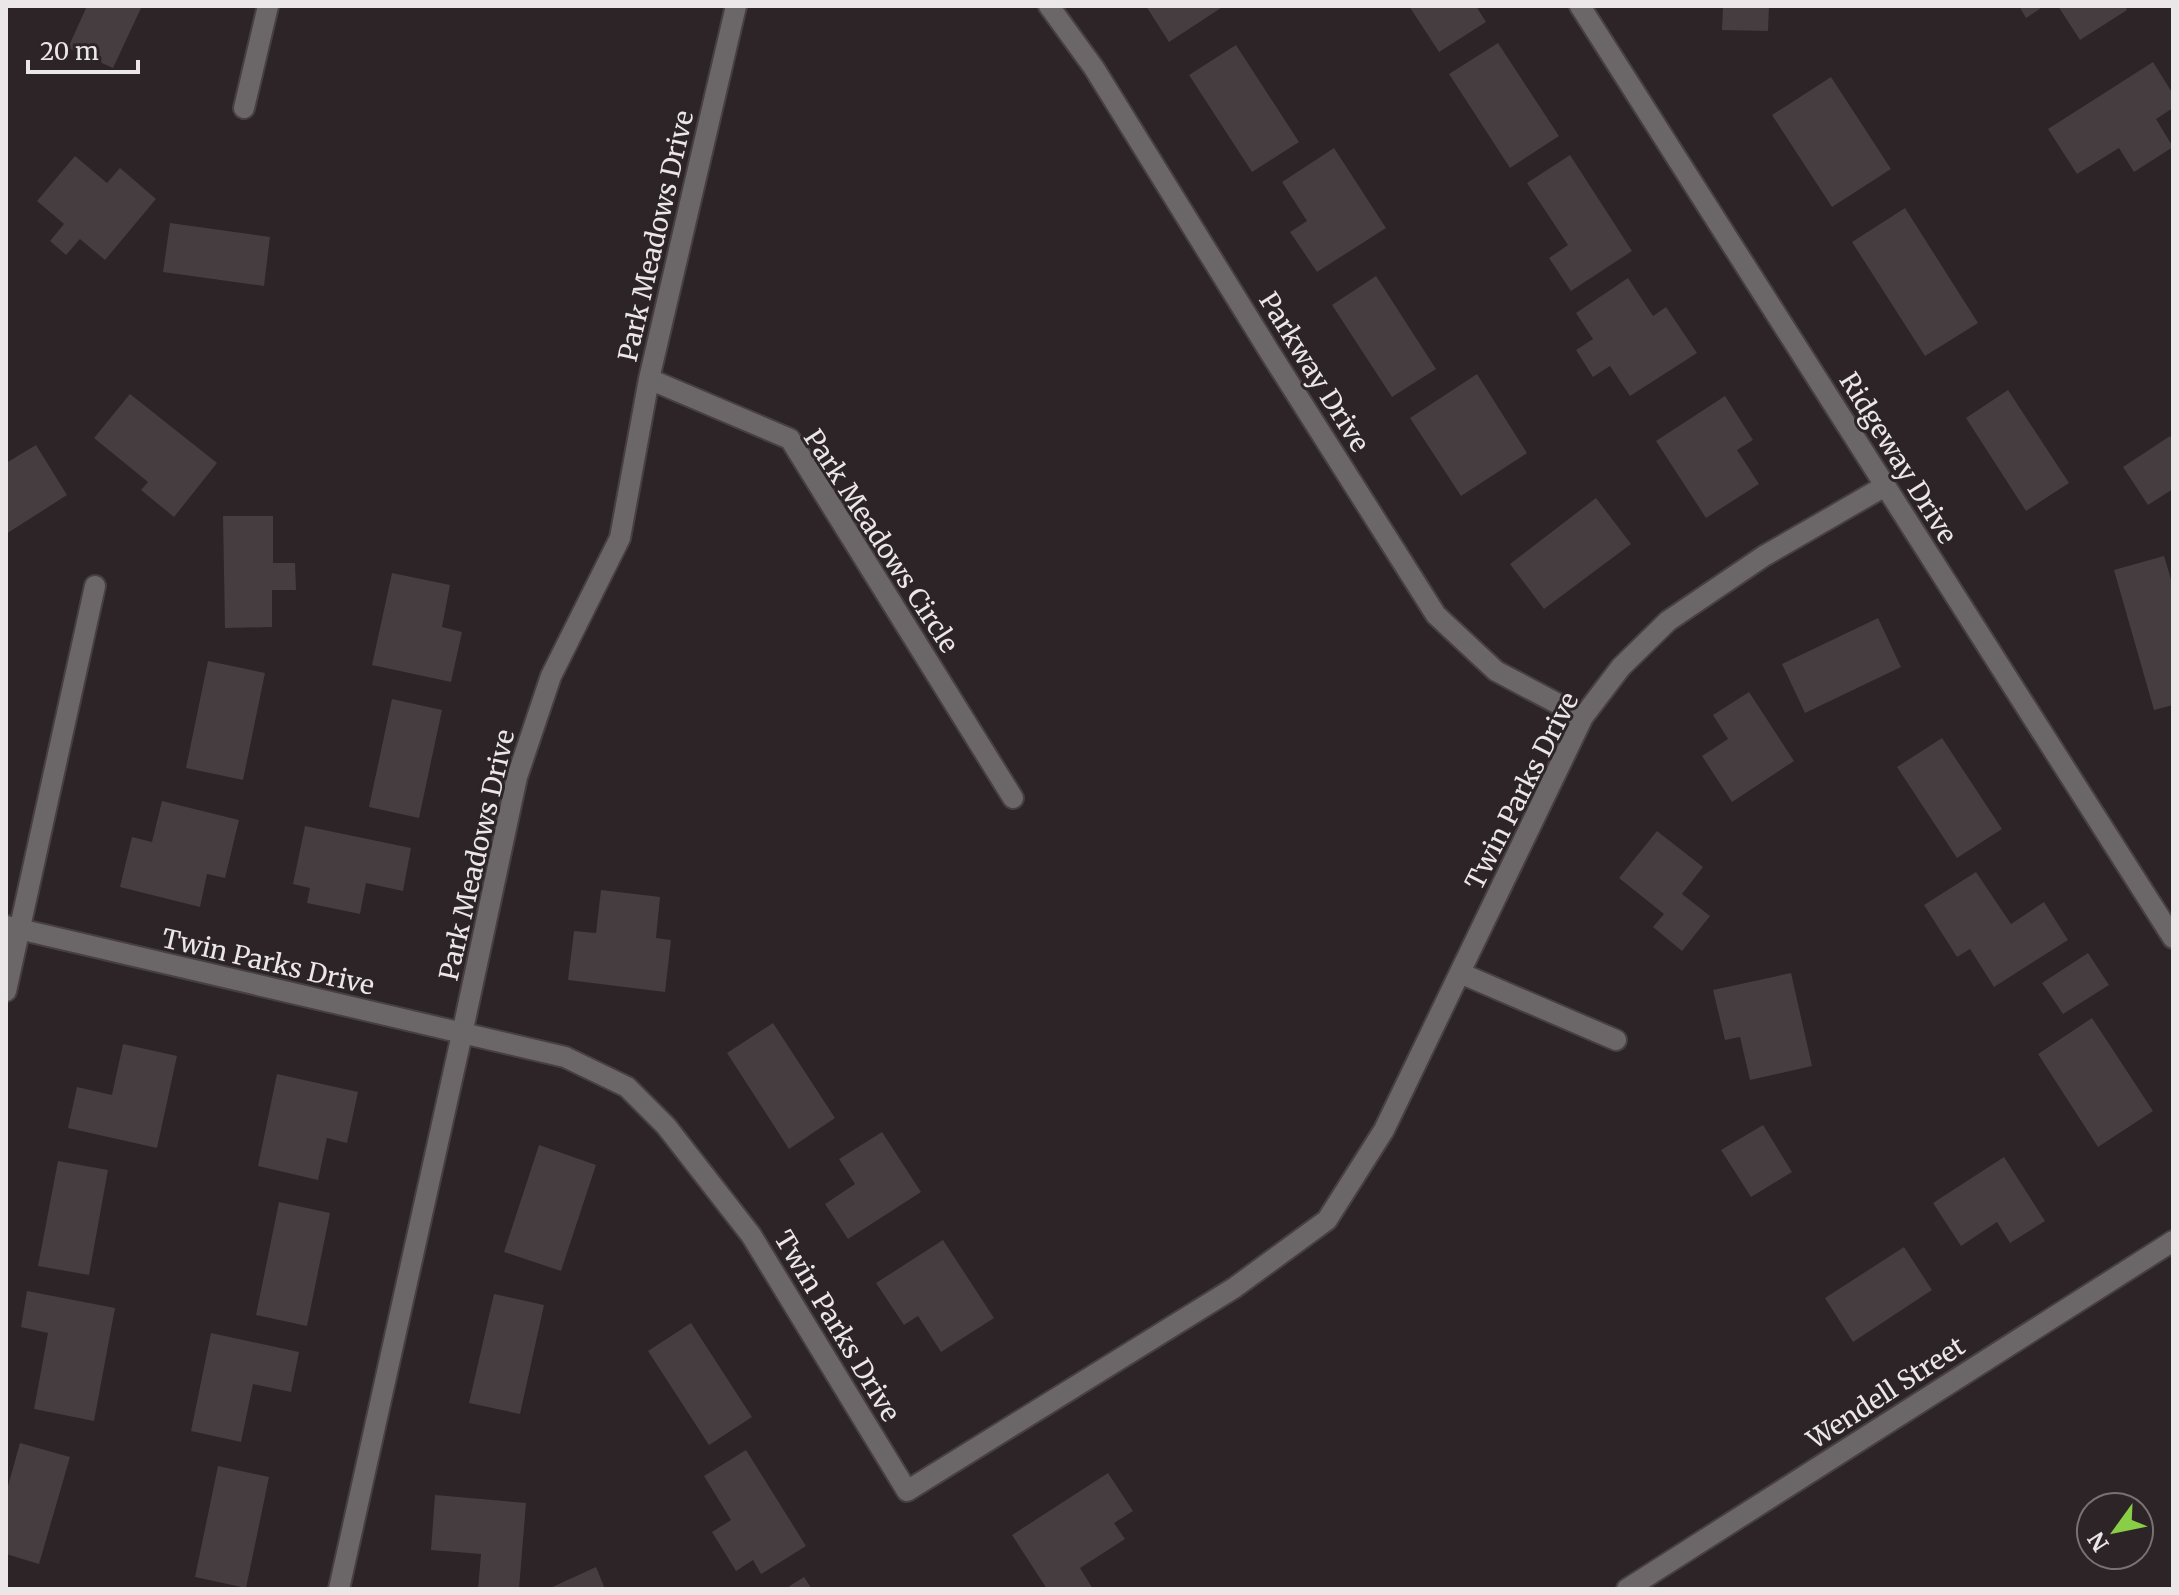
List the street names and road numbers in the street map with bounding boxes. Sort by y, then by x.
street label: Park Meadows Drive [611,107,700,365]
street label: Parkway Drive [1252,286,1377,458]
street label: Ridgeway Drive [1833,366,1964,549]
street label: Park Meadows Circle [797,423,966,659]
street label: Twin Parks Drive [1458,687,1585,895]
street label: Park Meadows Drive [432,726,521,984]
street label: Twin Parks Drive [159,921,377,1002]
street label: Twin Parks Drive [767,1224,907,1427]
street label: Wendell Street [1800,1329,1971,1456]

